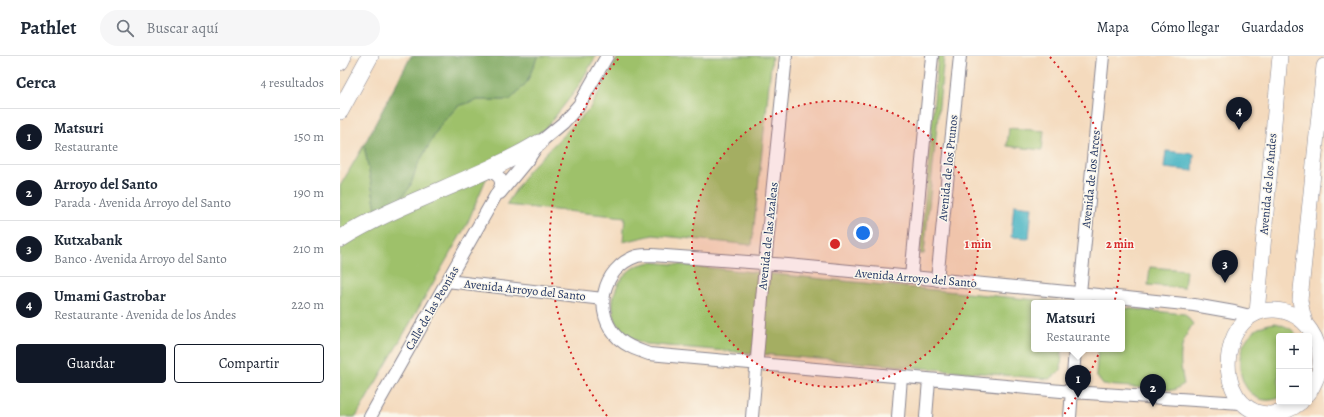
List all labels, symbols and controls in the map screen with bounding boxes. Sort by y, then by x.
search box [100,10,380,46]
text: Pathlet [20,15,76,41]
icon: search [114,17,136,39]
text: Buscar aquí [146,18,219,38]
text: Mapa [1097,18,1129,37]
text: Cómo llegar [1151,18,1219,37]
text: Guardados [1241,18,1304,37]
text: Cerca [16,71,56,94]
text: 4 resultados [260,74,324,91]
pin: 4 [1226,97,1252,130]
street label: Avenida de los Prunos [934,114,962,223]
text: Matsuri [54,118,104,138]
text: 1 [27,128,31,145]
text: 150 m [294,128,324,145]
street label: Avenida de los Arces [1078,129,1104,230]
street label: Avenida de los Andes [1256,132,1280,236]
text: Restaurante [54,138,118,155]
text: Arroyo del Santo [54,174,158,194]
street label: Avenida de las Azaleas [754,181,782,292]
text: 2 [26,184,32,201]
text: 190 m [293,184,324,201]
text: Parada · Avenida Arroyo del Santo [54,194,231,211]
your location [853,223,873,243]
text: Kutxabank [54,230,122,250]
text: 1 min [965,236,992,252]
text: 2 min [1106,236,1134,252]
centre of rings [828,237,842,251]
text: 3 [26,240,32,257]
text: 210 m [293,240,324,257]
text: Banco · Avenida Arroyo del Santo [54,250,227,267]
pin: 3 [1212,250,1238,283]
street label: Calle de las Peonías [401,263,463,353]
street label: Avenida Arroyo del Santo [853,265,978,291]
street label: Avenida Arroyo del Santo [462,276,587,304]
text: Umami Gastrobar [54,286,166,306]
text: 4 [26,296,32,313]
text: 220 m [291,296,324,313]
popup [1031,300,1125,352]
text: Restaurante · Avenida de los Andes [54,306,236,323]
text: Matsuri [1046,308,1095,328]
text: Restaurante [1046,328,1110,345]
map controls [1276,333,1312,405]
button: + [1276,333,1312,369]
button: Guardar [16,344,166,383]
button: Compartir [174,344,324,383]
pin: 1 [1065,365,1091,398]
button: − [1276,369,1312,405]
pin: 2 [1140,374,1166,407]

